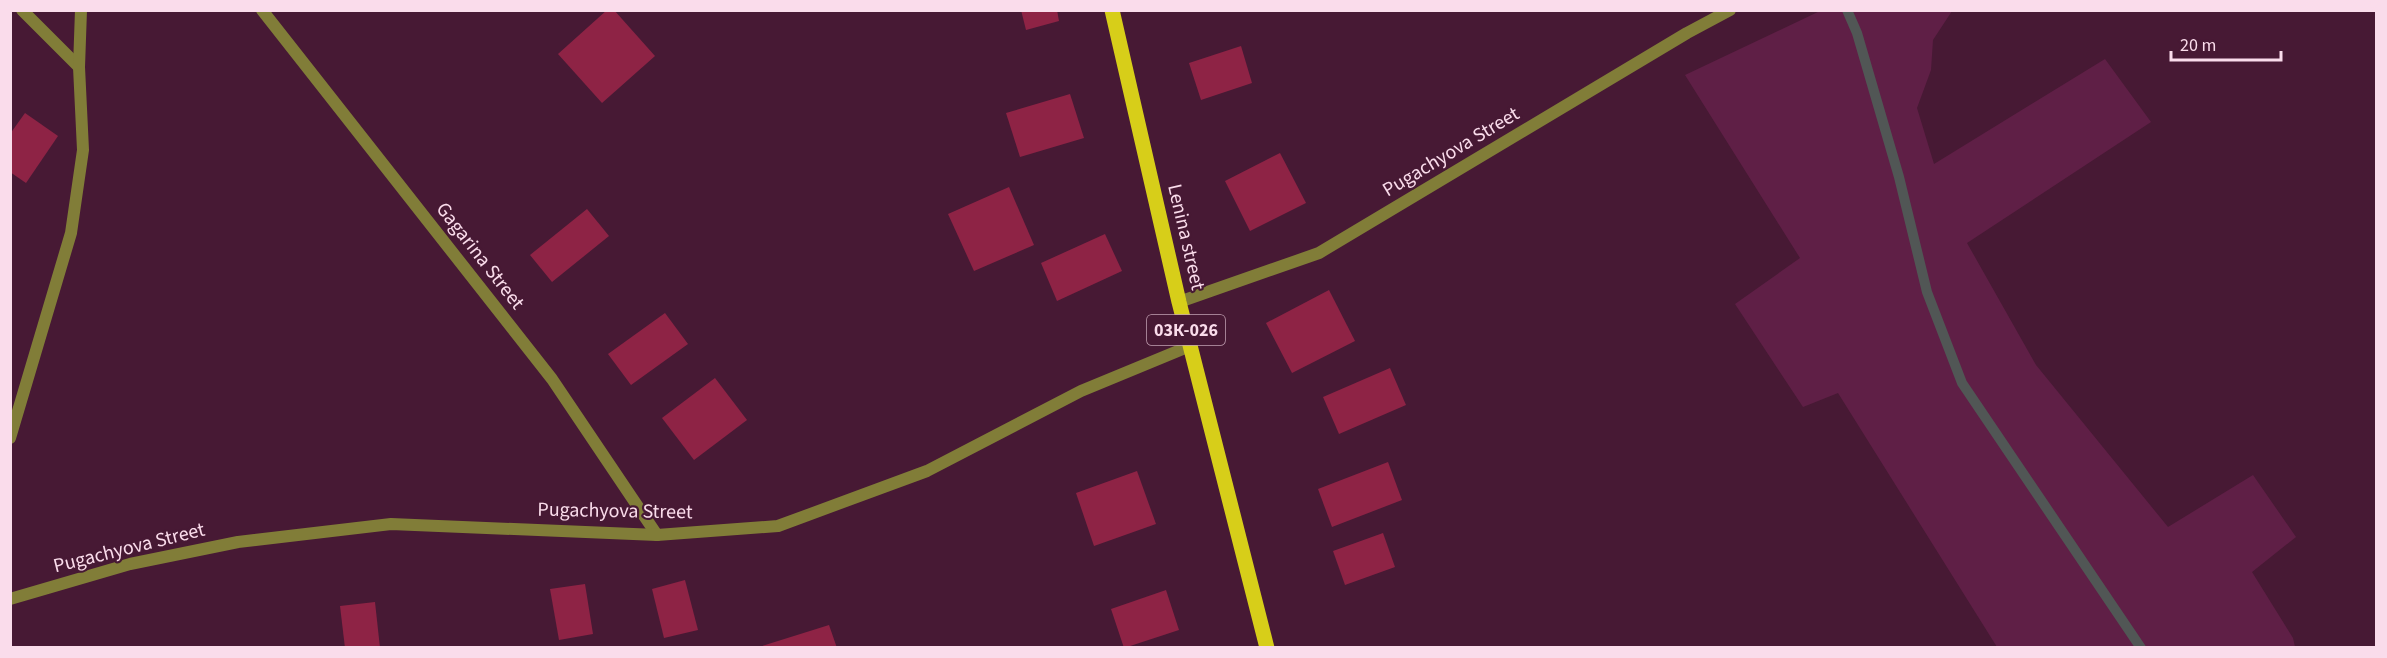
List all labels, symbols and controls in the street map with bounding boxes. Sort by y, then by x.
scale bar [2171,24,2280,62]
text: 20 m [2180,33,2216,58]
street label: Pugachyova Street [1377,100,1525,204]
street label: Lenina street [1160,181,1212,293]
street label: Gagarina Street [429,196,531,316]
road number: 03К-026 [1147,315,1225,345]
street label: Pugachyova Street [537,496,693,526]
street label: Pugachyova Street [50,516,208,580]

